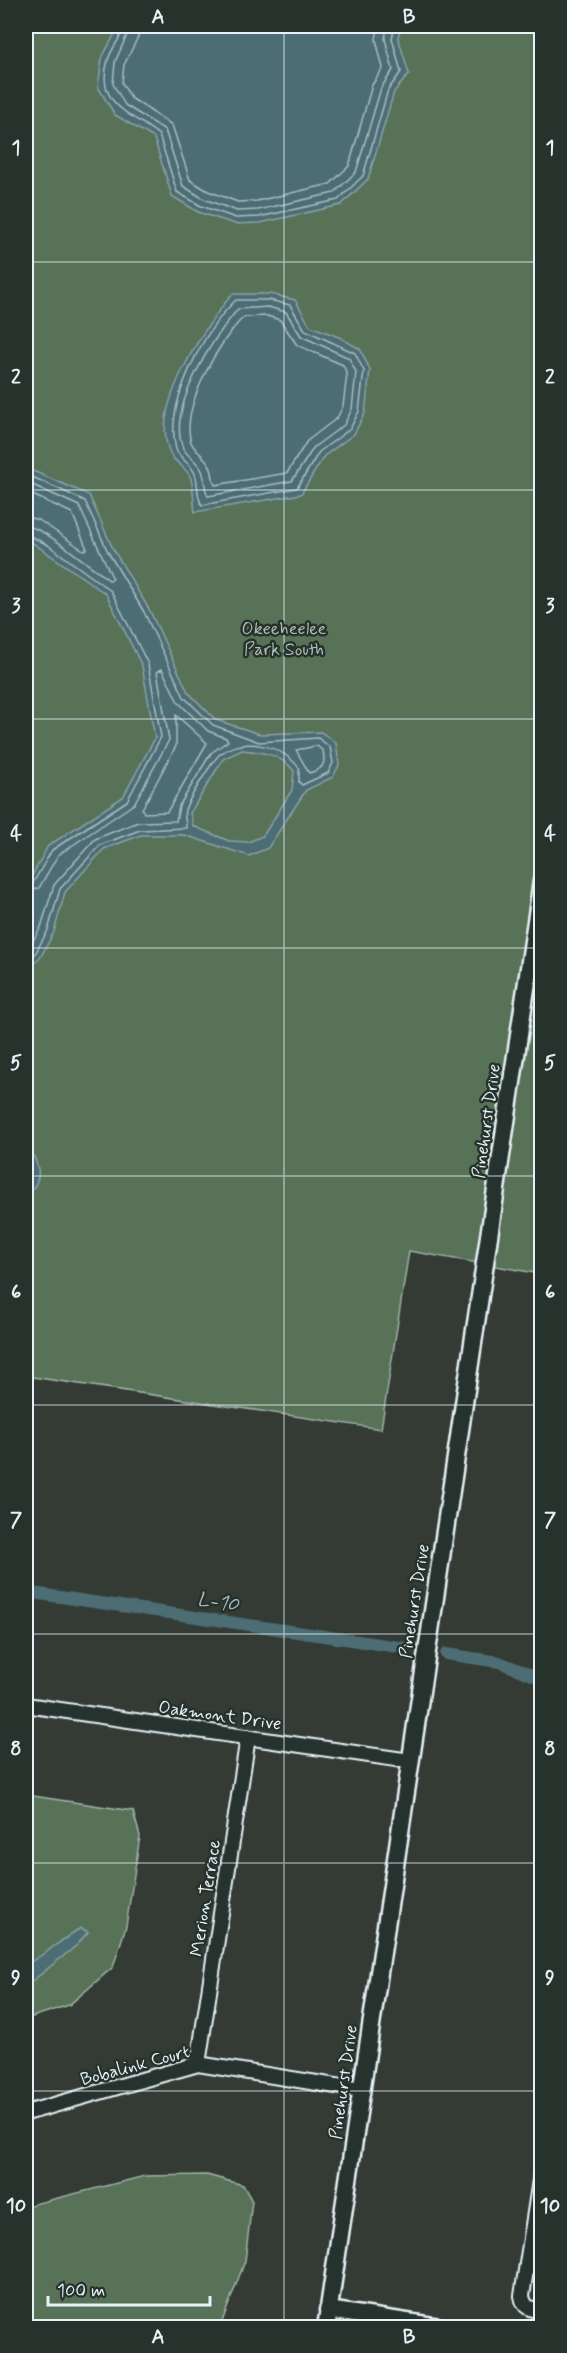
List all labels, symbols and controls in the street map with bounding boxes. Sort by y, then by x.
text: A [151,4,165,31]
text: B [403,4,416,31]
text: 1 [12,135,20,162]
text: 1 [546,135,554,162]
text: 2 [11,364,21,391]
text: 2 [545,364,555,391]
text: 3 [11,593,21,620]
text: 3 [545,593,555,620]
park label: Okeeheelee Park South [242,617,327,662]
text: 4 [10,821,22,848]
text: 4 [544,821,556,848]
text: 5 [10,1050,22,1077]
text: 5 [544,1050,556,1077]
street label: Pinehurst Drive [467,1062,507,1180]
text: 6 [11,1279,21,1306]
text: 6 [545,1279,555,1306]
text: 7 [10,1507,22,1534]
text: 7 [544,1507,556,1534]
street label: Pinehurst Drive [394,1542,436,1660]
water label: L-10 [195,1586,242,1619]
street label: Oakmont Drive [157,1695,283,1736]
text: 8 [10,1736,22,1763]
text: 8 [544,1736,556,1763]
street label: Merion Terrace [185,1838,227,1958]
text: 9 [11,1965,21,1992]
text: 9 [545,1965,555,1992]
street label: Pinehurst Drive [324,2023,364,2141]
street label: Bobalink Court [78,2040,193,2092]
text: 10 [6,2193,26,2220]
text: 10 [540,2193,560,2220]
scale bar [48,2269,210,2307]
text: 100 m [57,2279,105,2303]
text: A [151,2324,165,2351]
text: B [403,2324,416,2351]

